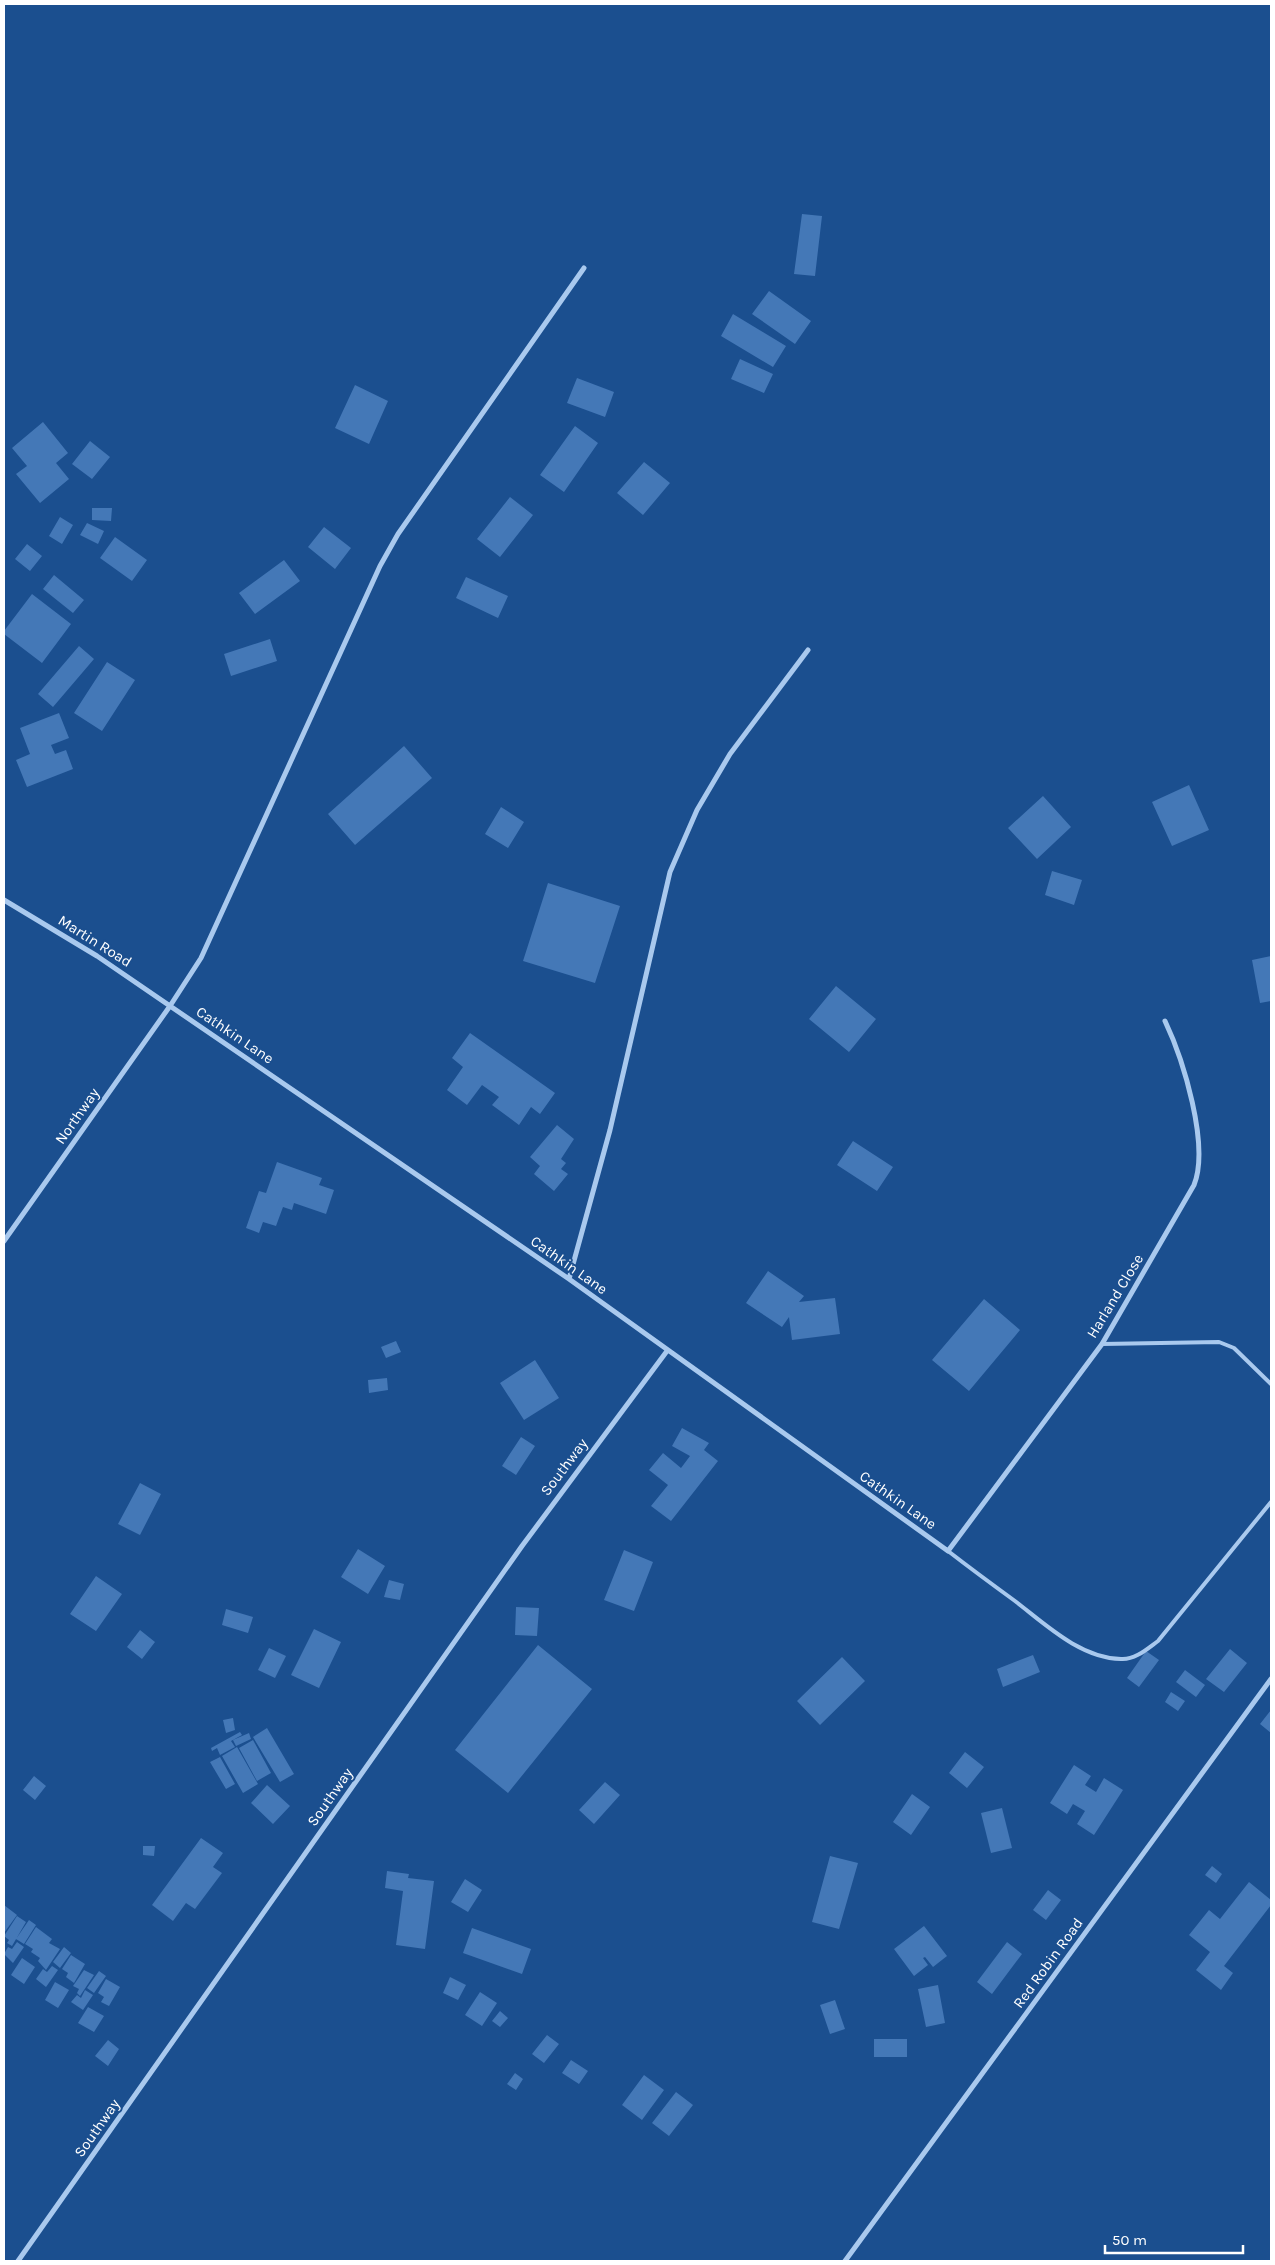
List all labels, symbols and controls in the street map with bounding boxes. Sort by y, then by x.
street label: Martin Road [55,911,135,971]
street label: Cathkin Lane [193,1002,277,1068]
street label: Northway [51,1084,103,1148]
street label: Cathkin Lane [527,1232,611,1298]
street label: Harland Close [1083,1251,1147,1341]
street label: Southway [537,1435,591,1499]
street label: Cathkin Lane [856,1467,940,1533]
street label: Southway [303,1764,357,1830]
street label: Red Robin Road [1009,1914,1087,2012]
street label: Southway [70,2095,124,2161]
scale bar [1105,2222,1242,2254]
text: 50 m [1112,2231,1147,2249]

